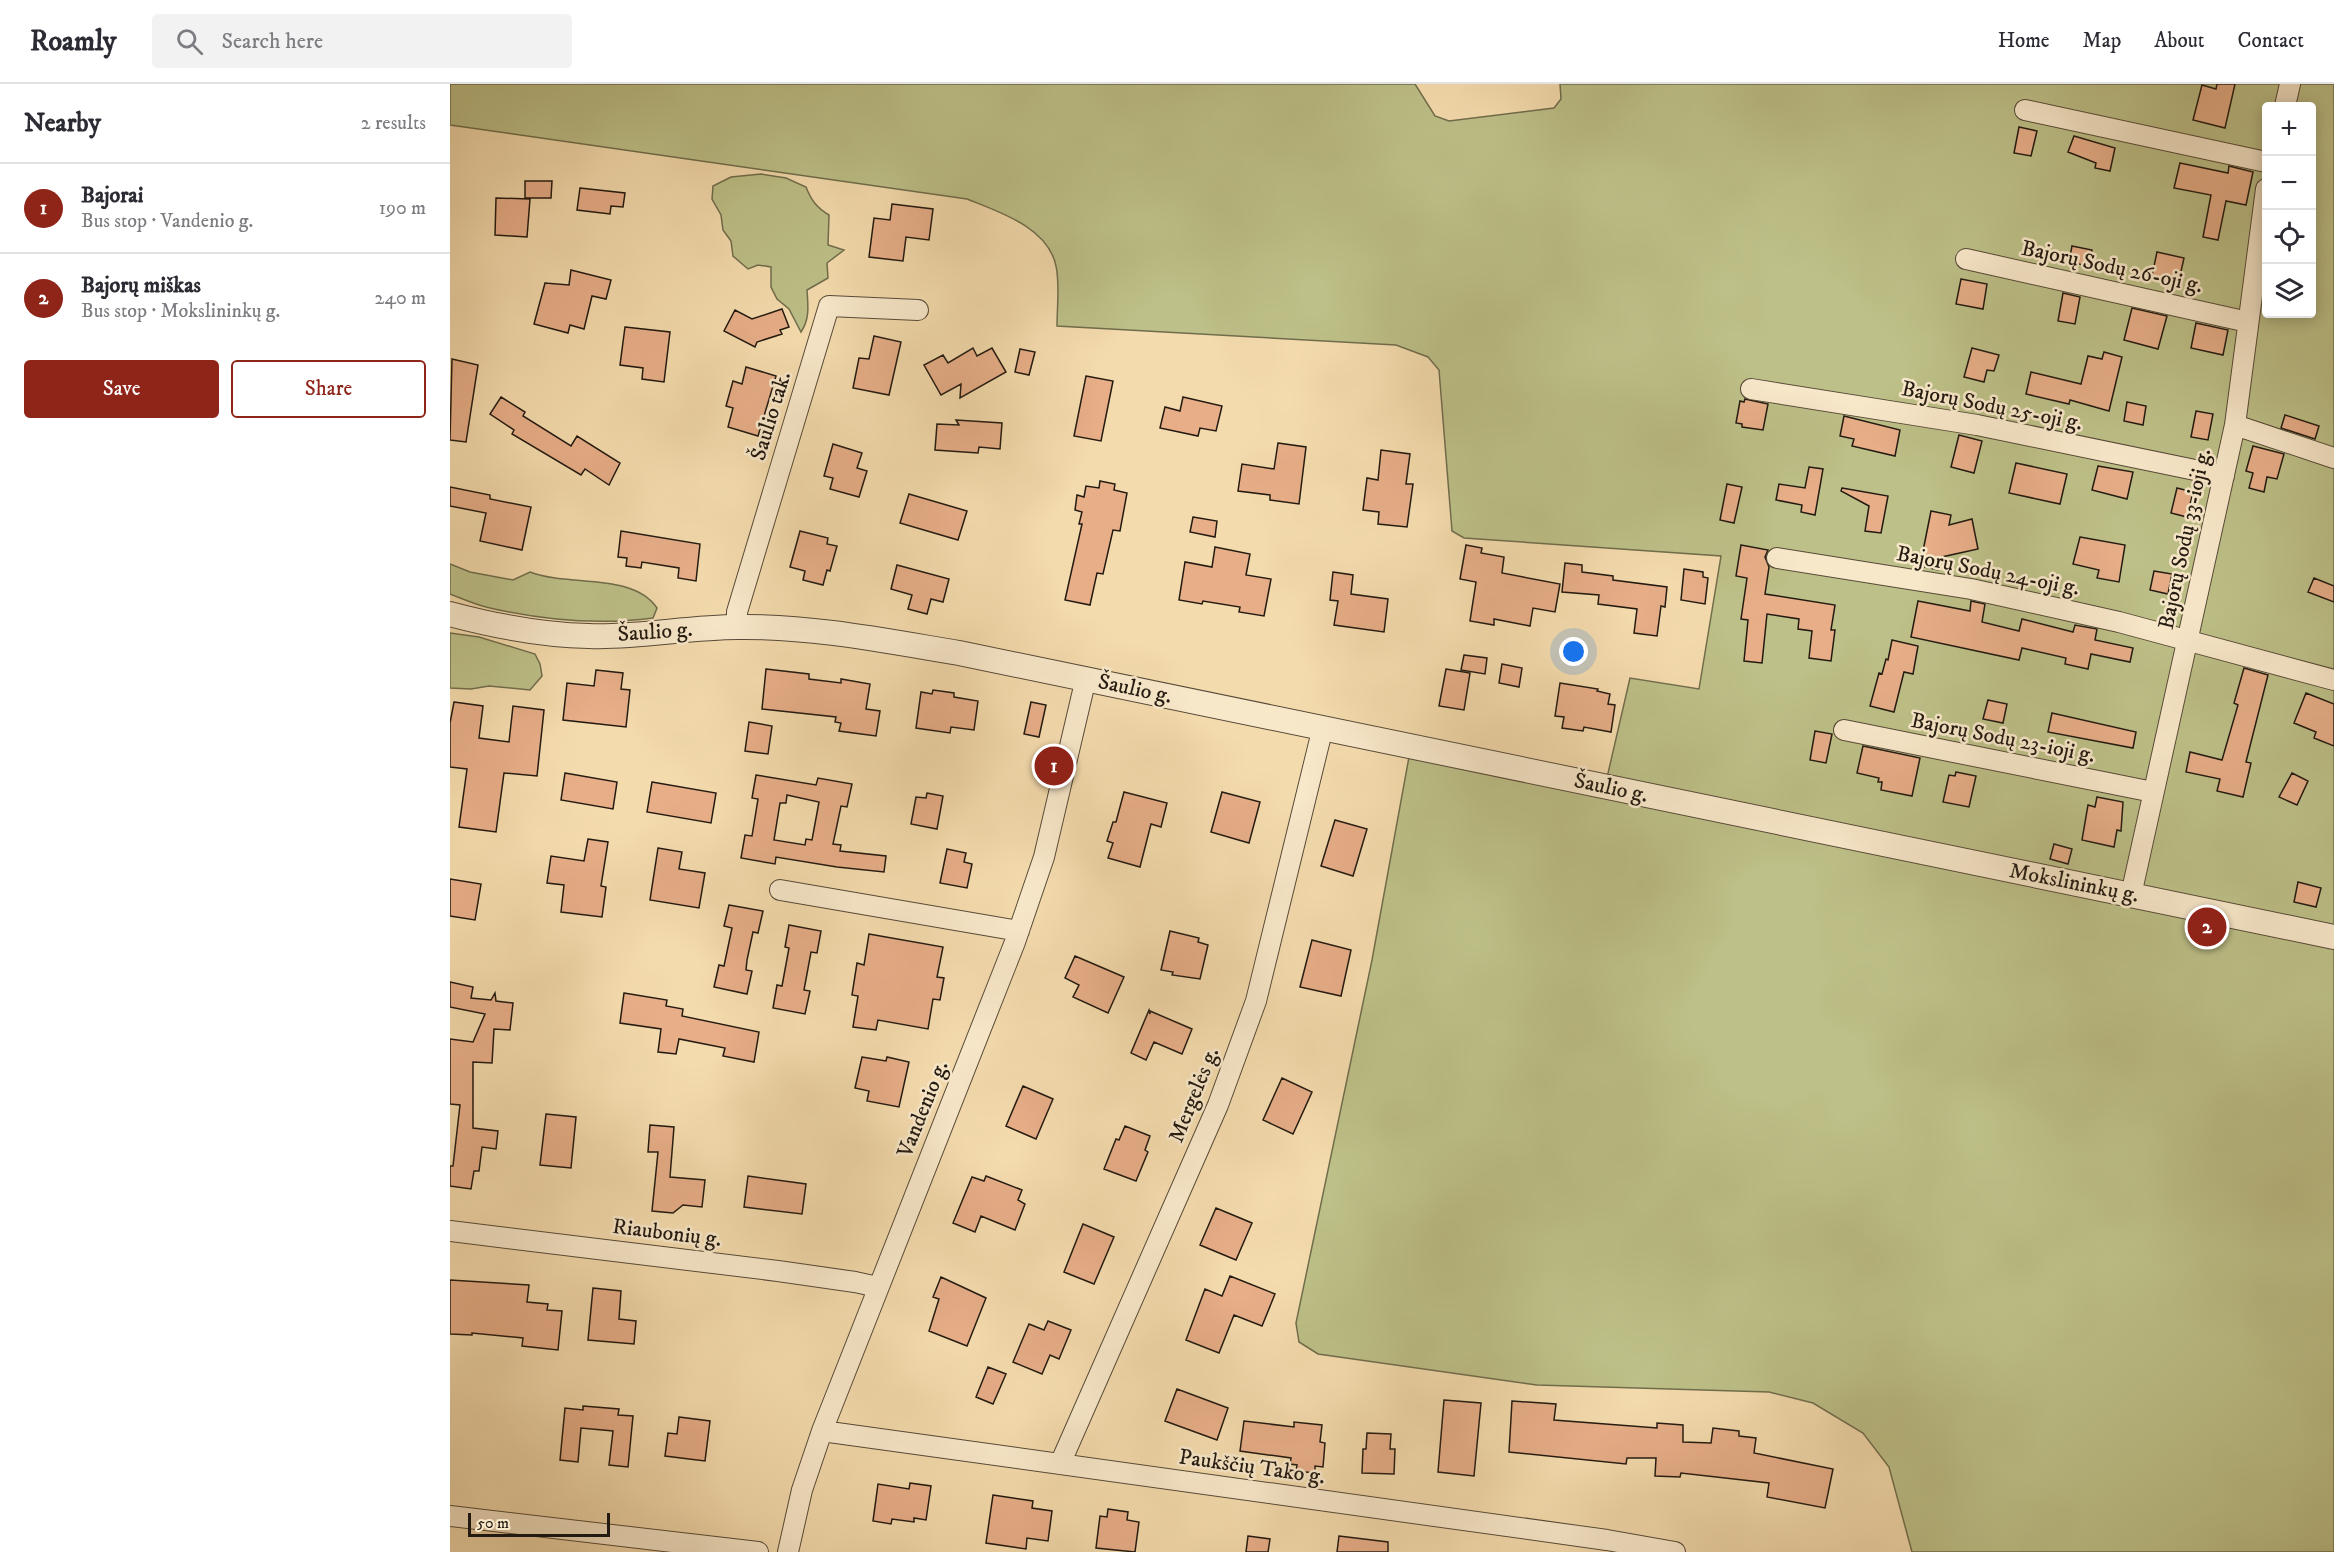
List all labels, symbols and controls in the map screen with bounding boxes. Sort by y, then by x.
search box [152,14,572,68]
text: Roamly [30,24,116,59]
icon: search [173,25,206,58]
text: Search here [221,28,323,55]
text: Home [1998,28,2050,54]
text: Map [2083,28,2121,54]
text: About [2154,28,2205,54]
text: Contact [2238,28,2304,54]
map controls [2262,102,2316,318]
button: + [2262,102,2316,156]
text: Nearby [24,107,101,140]
text: 2 results [361,111,426,136]
button: − [2262,156,2316,210]
text: Bajorai [81,182,143,209]
text: 1 [40,196,47,221]
text: 190 m [379,196,426,221]
text: Bus stop · Vandenio g. [81,209,253,234]
button: locate [2262,210,2316,264]
street label: Bajorų Sodų 26-oji g. [2019,235,2205,299]
button: layers [2262,264,2316,318]
text: Bajorų miškas [81,272,201,299]
text: 2 [39,286,48,311]
text: 240 m [375,286,426,311]
text: Bus stop · Mokslininkų g. [81,299,280,324]
button: Save [24,360,219,418]
button: Share [231,360,426,418]
street label: Šaulio tak. [744,368,797,464]
street label: Bajorų Sodų 25-oji g. [1899,375,2085,437]
street label: Bajorų Sodų 33-ioji g. [2153,446,2217,632]
street label: Bajorų Sodų 24-oji g. [1894,540,2082,602]
street label: Šaulio g. [617,615,693,648]
your location [1559,637,1588,666]
street label: Šaulio g. [1095,667,1175,710]
street label: Bajorų Sodų 23-ioji g. [1909,707,2097,769]
pin: 1 [1034,744,1074,788]
street label: Šaulio g. [1571,766,1651,809]
street label: Mokslininkų g. [2007,857,2141,909]
pin: 2 [2188,904,2226,950]
street label: Mergelės g. [1163,1043,1225,1147]
street label: Vandenio g. [891,1057,955,1162]
street label: Riaubonių g. [611,1213,723,1253]
street label: Paukščių Tako g. [1177,1443,1327,1491]
scale bar [468,1510,610,1538]
text: 50 m [477,1513,509,1533]

